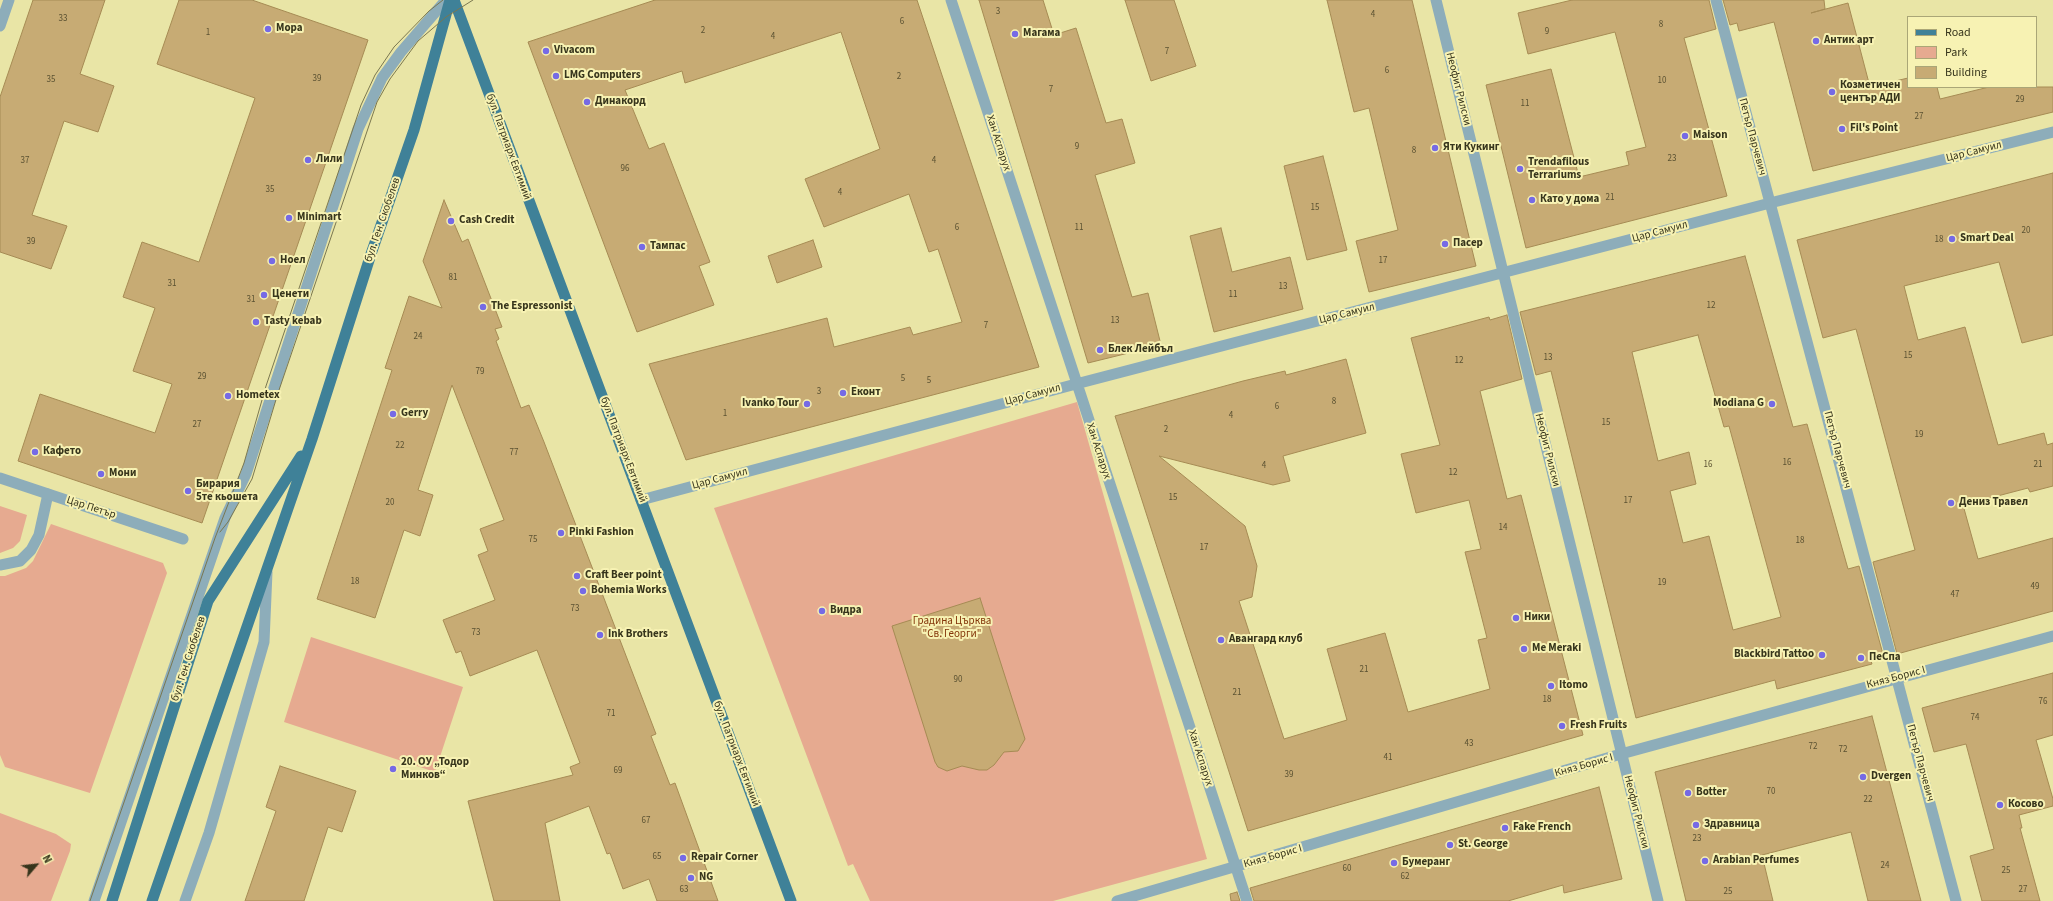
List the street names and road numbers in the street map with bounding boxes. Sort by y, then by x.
street label: Неофит Рилски [1443,51,1473,127]
street label: бул. Патриарх Евтимий [483,92,533,202]
street label: Петър Парчевич [1735,97,1769,177]
street label: Хан Аспарух [983,113,1013,173]
street label: Цар Самуил [1945,139,2003,165]
street label: бул. Ген. Скобелев [362,176,404,264]
street label: Цар Самуил [1631,218,1689,246]
street label: Цар Самуил [1318,301,1376,327]
street label: Цар Самуил [1004,381,1062,409]
street label: бул. Патриарх Евтимий [597,395,649,505]
street label: Петър Парчевич [1820,410,1854,490]
street label: Неофит Рилски [1532,412,1562,488]
street label: Хан Аспарух [1083,421,1113,481]
street label: Цар Самуил [691,465,749,493]
street label: Цар Петър [65,494,117,522]
street label: бул. Ген. Скобелев [169,615,209,703]
street label: Княз Борис I [1865,664,1927,692]
street label: бул. Патриарх Евтимий [710,699,762,809]
street label: Петър Парчевич [1903,723,1937,803]
street label: Хан Аспарух [1185,728,1215,788]
street label: Княз Борис I [1553,751,1615,781]
street label: Неофит Рилски [1621,774,1651,850]
street label: Княз Борис I [1242,842,1304,872]

